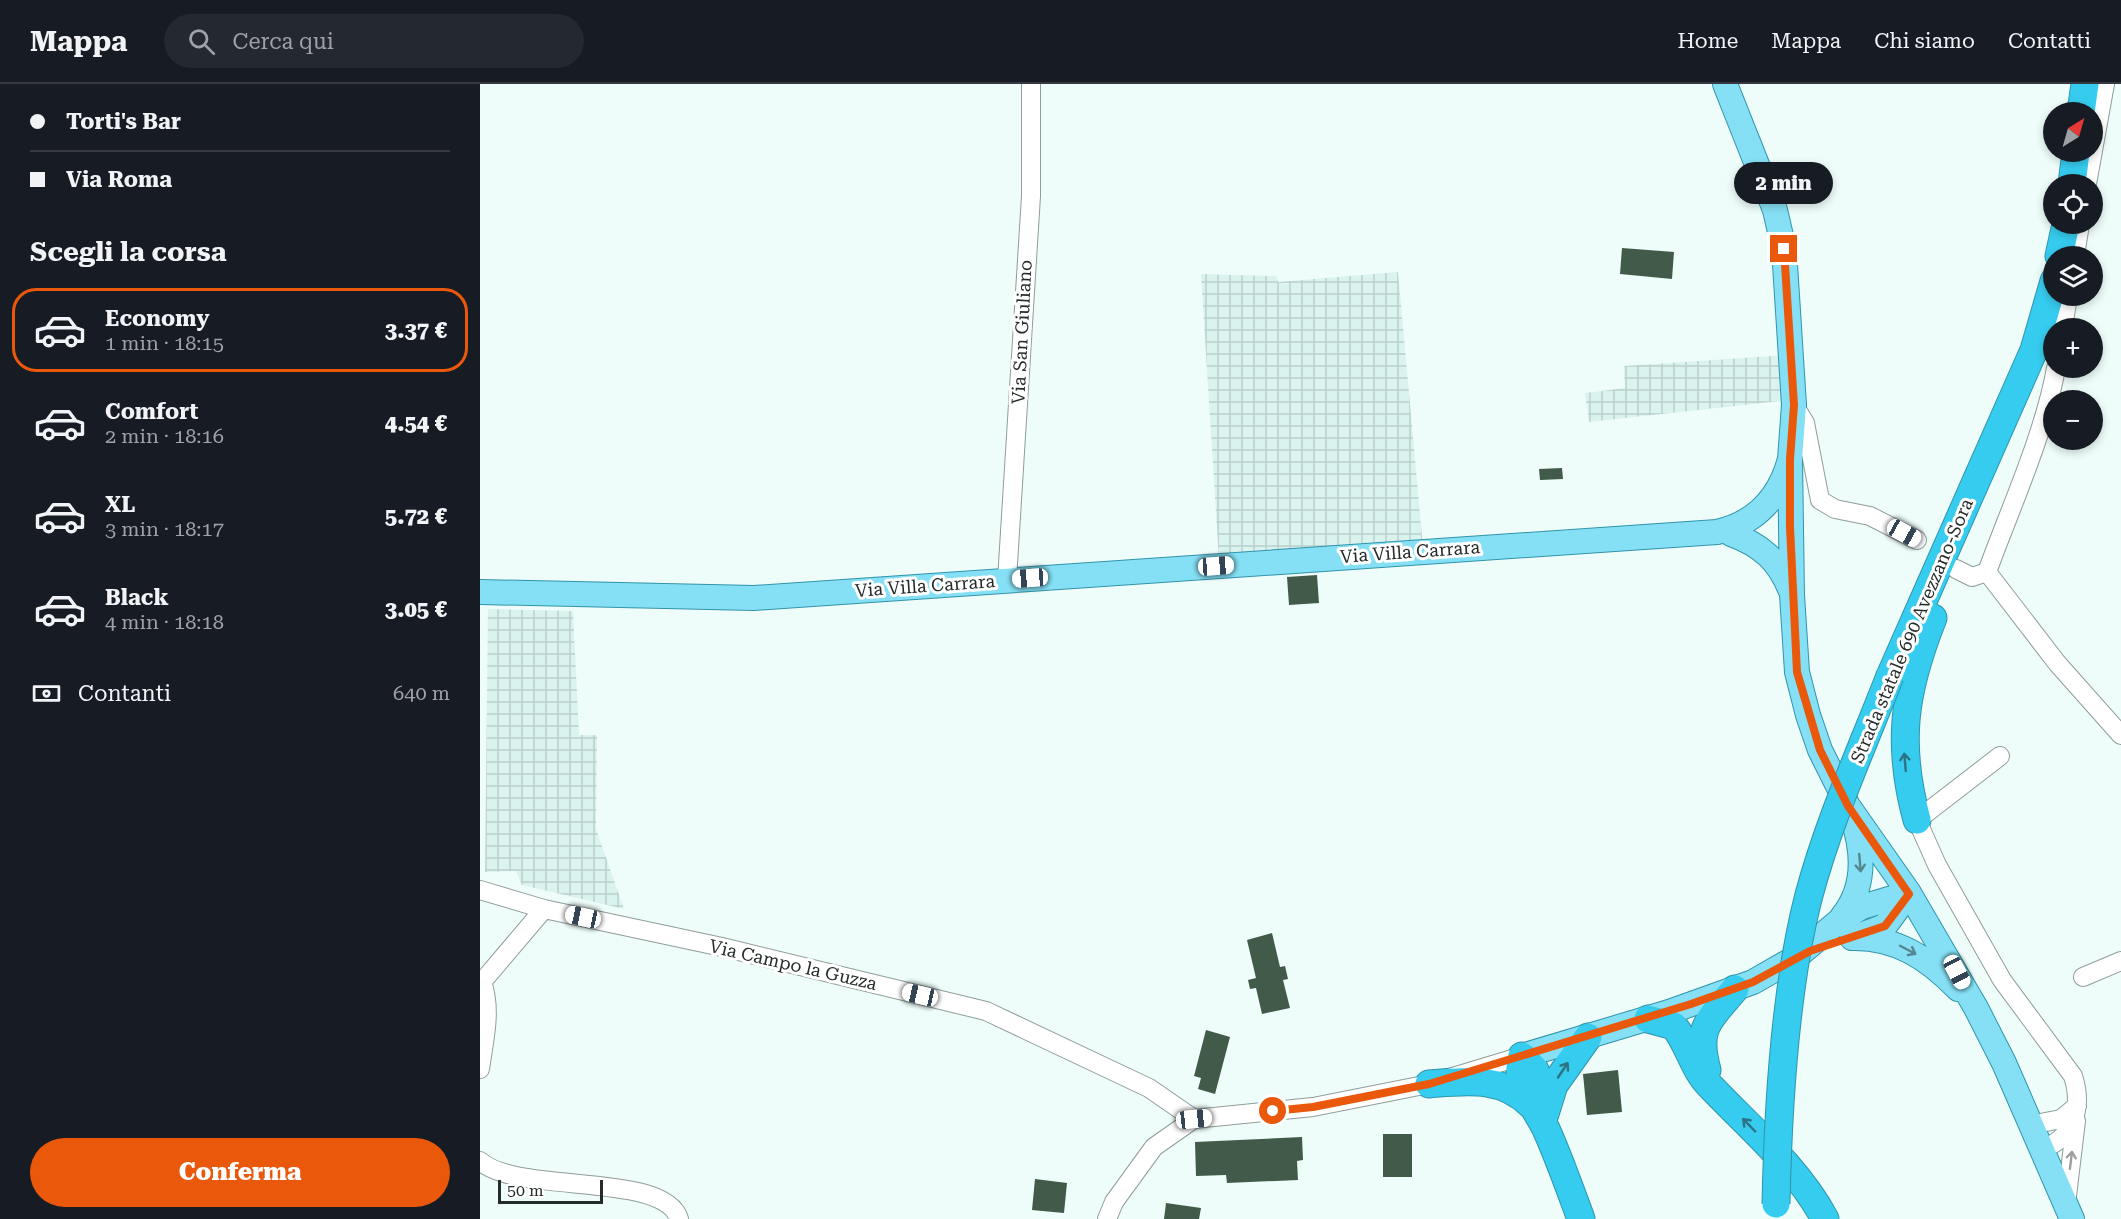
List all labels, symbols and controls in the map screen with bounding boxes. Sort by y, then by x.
search box [164,14,584,68]
text: Mappa [30,25,128,58]
icon: search [185,25,218,58]
text: Cerca qui [233,29,334,54]
text: Home [1677,29,1738,53]
text: Mappa [1771,29,1841,53]
text: Chi siamo [1874,29,1975,53]
text: Contatti [2008,29,2091,53]
north arrow [2043,102,2103,162]
map controls [2043,102,2103,450]
text: Torti's Bar [66,109,181,134]
callout: 2 min [1734,162,1834,204]
text: Via Roma [66,167,172,192]
text: 2 min [1755,171,1812,195]
button: locate [2043,174,2103,234]
route end [1770,235,1797,262]
text: Scegli la corsa [30,236,227,268]
button: layers [2043,246,2103,306]
street label: Via San Giuliano [1007,259,1036,405]
icon: car [33,303,87,357]
text: Economy [105,306,209,331]
text: 3.37 € [385,318,447,343]
button: + [2043,318,2103,378]
text: 1 min · 18:15 [105,331,224,355]
button: − [2043,390,2103,450]
icon: car [33,396,87,450]
text: Comfort [105,399,198,424]
text: 4.54 € [385,411,447,436]
text: 2 min · 18:16 [105,424,224,448]
icon: car [33,489,87,543]
text: XL [105,492,135,517]
street label: Strada statale 690 Avezzano-Sora [1846,495,1977,766]
text: 5.72 € [385,504,447,529]
car [1884,516,1924,550]
text: 3 min · 18:17 [105,517,224,541]
street label: Via Villa Carrara [1339,536,1481,567]
car [1197,556,1235,576]
car [1011,568,1049,588]
street label: Via Villa Carrara [854,570,996,601]
icon: car [33,582,87,636]
text: Black [105,585,169,610]
text: 3.05 € [385,597,447,622]
text: 4 min · 18:18 [105,610,224,634]
icon: cash [30,677,63,710]
text: Contanti [78,681,171,706]
text: 640 m [393,681,450,705]
one-way arrow [1899,753,1910,773]
one-way arrow [1855,853,1866,873]
car [564,904,602,930]
street label: Via Campo la Guzza [707,935,879,994]
one-way arrow [1899,945,1917,956]
car [1941,952,1973,992]
car [900,982,940,1008]
one-way arrow [1557,1063,1569,1079]
route start [1259,1097,1286,1124]
car [1175,1108,1213,1130]
one-way arrow [1742,1117,1756,1132]
button: Conferma [30,1138,450,1207]
one-way arrow [2066,1151,2077,1170]
scale bar [498,1177,603,1204]
text: 50 m [507,1181,544,1200]

